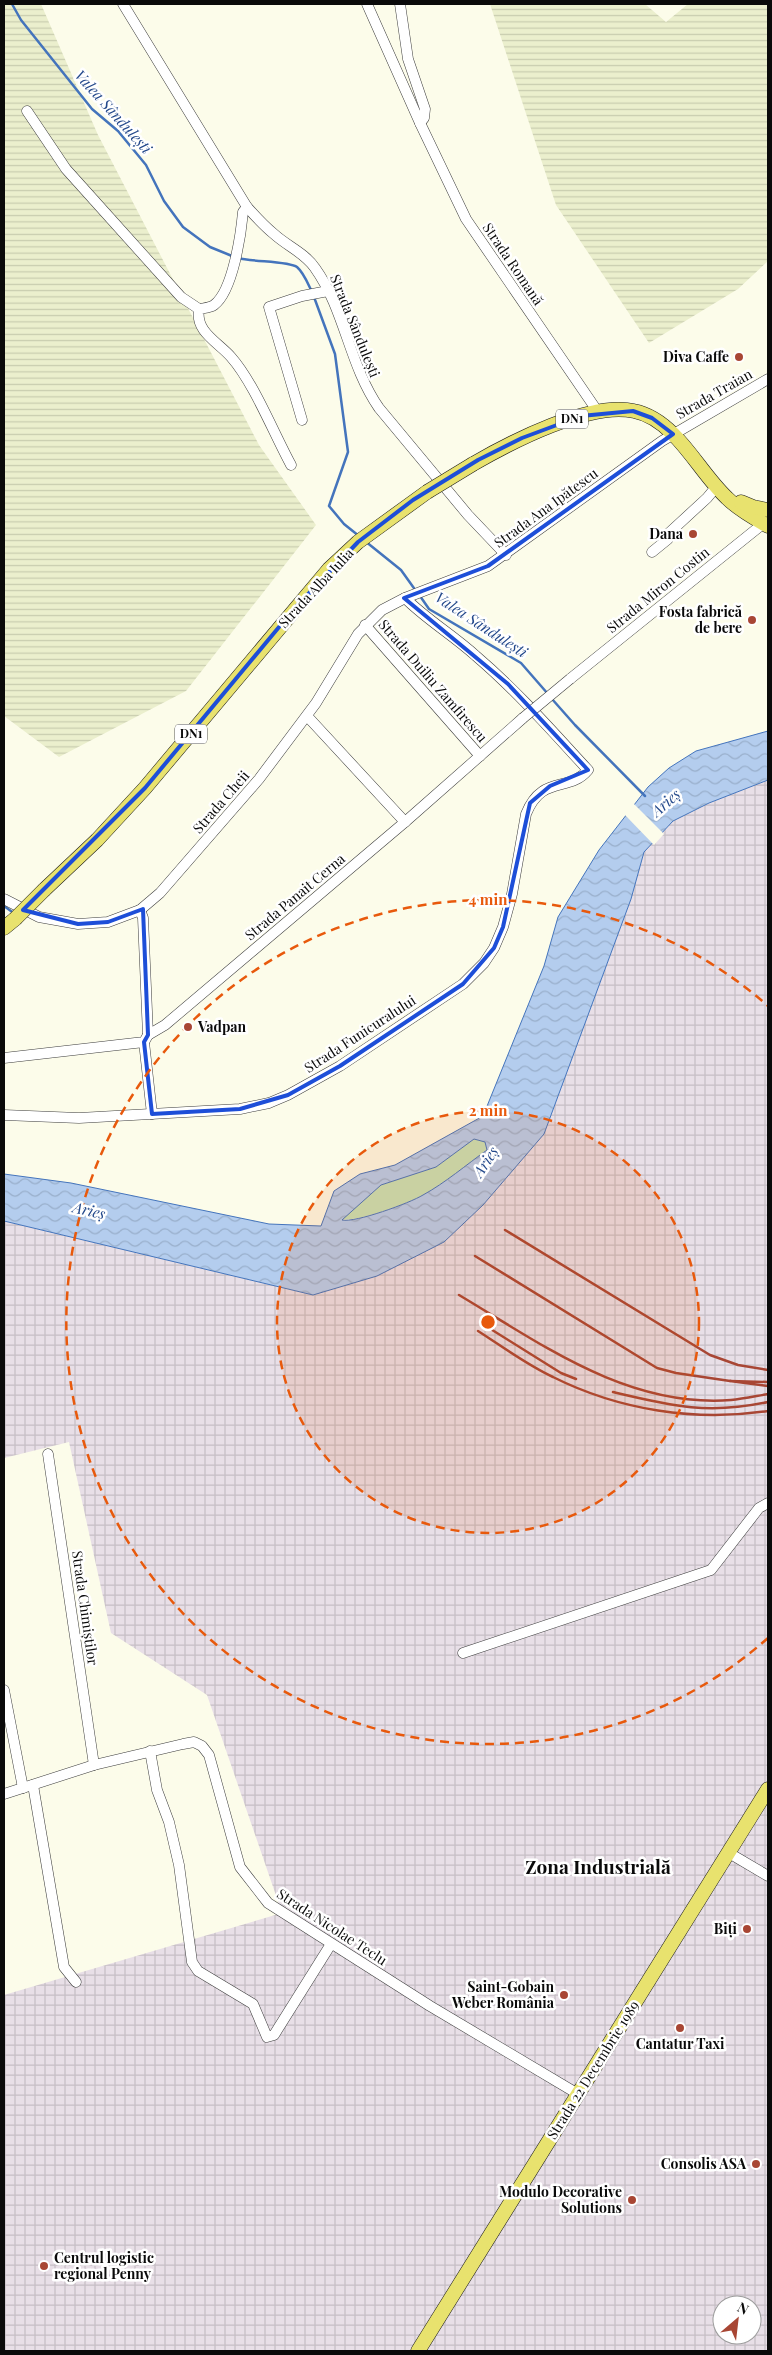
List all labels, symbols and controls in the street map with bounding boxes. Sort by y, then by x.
water label: Valea Sândulești [71,65,157,158]
street label: Strada Romană [479,219,548,309]
street label: Strada Sândulești [326,271,385,380]
place label: Diva Caffe [663,347,729,366]
marker: Diva Caffe [733,351,745,363]
street label: Strada Traian [672,364,756,423]
road number: DN1 [556,409,588,428]
street label: Strada Ana Ipătescu [490,463,601,552]
place label: Dana [649,524,684,543]
marker: Dana [687,528,699,540]
street label: Strada Miron Costin [602,542,713,637]
street label: Strada Alba Iulia [274,544,358,632]
water label: Valea Sândulești [432,587,532,662]
place label: Fosta fabrică de bere [659,602,743,637]
marker: Fosta fabrică de bere [746,614,758,626]
street label: Strada Duiliu Zamfirescu [375,615,492,746]
road number: DN1 [175,724,207,744]
street label: Strada Cheii [188,766,253,837]
water label: Arieș [645,784,684,822]
street label: Strada Panait Cerna [241,849,349,944]
text: 4 min [469,889,508,909]
street label: Strada Funicuralului [300,990,419,1077]
place label: Vadpan [197,1017,247,1036]
marker: Vadpan [182,1021,194,1033]
text: 2 min [469,1100,508,1120]
water label: Arieș [467,1142,503,1182]
water label: Arieș [69,1196,108,1223]
centre of rings [479,1313,497,1331]
street label: Strada Chimiștilor [68,1549,103,1667]
district label: Zona Industrială [525,1853,671,1879]
street label: Strada Nicolae Teclu [274,1884,391,1969]
place label: Biți [714,1919,738,1938]
marker: Biți [741,1923,753,1935]
place label: Saint-Gobain Weber România [451,1977,555,2012]
marker: Saint-Gobain Weber România [558,1989,570,2001]
street label: Strada 22 Decembrie 1989 [542,1997,643,2143]
marker: Cantatur Taxi [674,2022,686,2034]
place label: Cantatur Taxi [636,2034,725,2053]
place label: Consolis ASA [661,2154,747,2173]
marker: Consolis ASA [750,2158,762,2170]
place label: Modulo Decorative Solutions [499,2182,622,2217]
marker: Modulo Decorative Solutions [626,2194,638,2206]
place label: Centrul logistic regional Penny [54,2248,154,2283]
marker: Centrul logistic regional Penny [38,2260,50,2272]
north arrow [712,2295,762,2345]
text: N [734,2297,752,2319]

